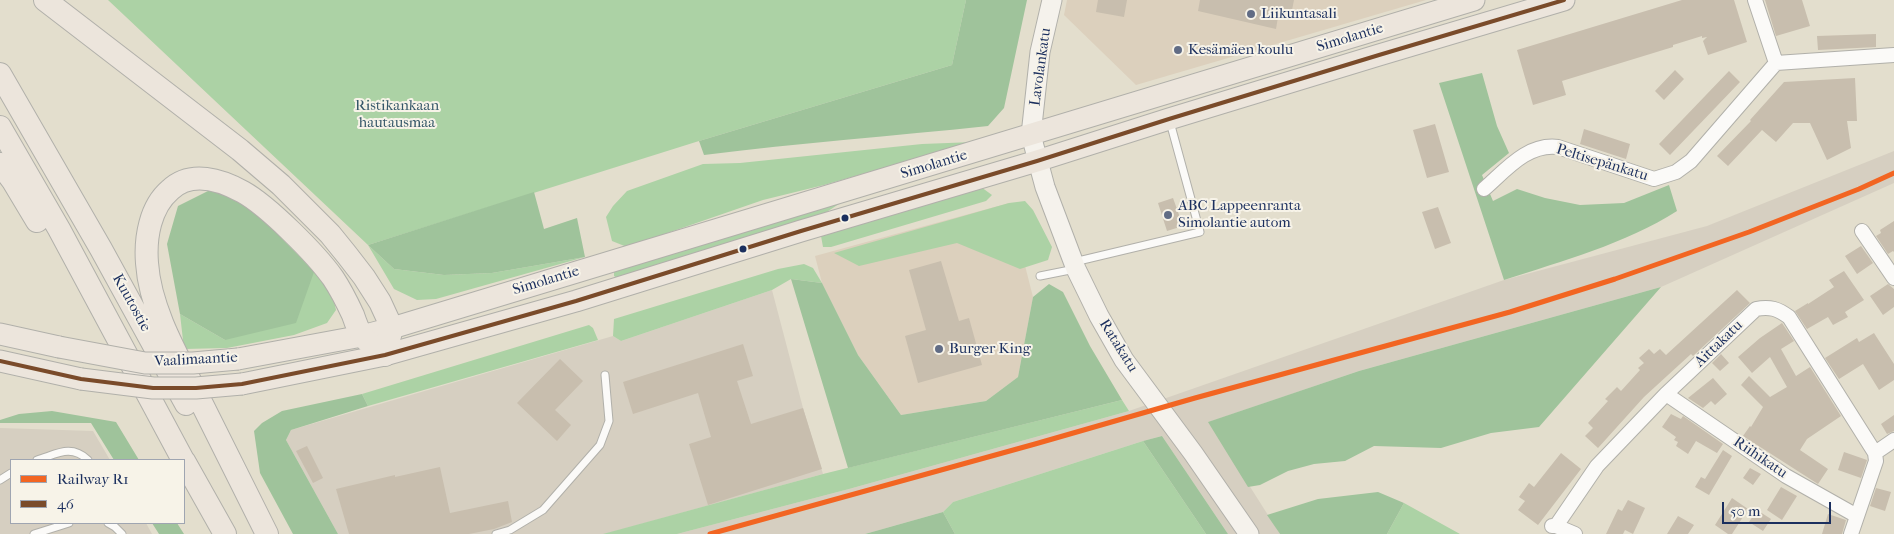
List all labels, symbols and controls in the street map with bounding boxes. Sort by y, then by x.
place label: Liikuntasali [1261,5,1337,23]
marker: Liikuntasali [1245,8,1257,20]
street label: Simolantie [1314,19,1386,57]
street label: Lavolankatu [1027,27,1055,107]
place label: Kesämäen koulu [1188,41,1293,59]
marker: Kesämäen koulu [1172,44,1184,56]
park label: Ristikankaan hautausmaa [355,97,439,132]
street label: Peltisepänkatu [1554,140,1650,186]
street label: Simolantie [898,146,970,184]
place label: ABC Lappeenranta Simolantie autom [1178,197,1301,232]
marker: ABC Lappeenranta Simolantie autom [1162,209,1174,221]
unlabelled marker [840,213,850,223]
unlabelled marker [738,244,748,254]
street label: Simolantie [510,262,582,300]
street label: Kuutostie [108,271,154,335]
street label: Ratakatu [1095,316,1141,376]
street label: Aittakatu [1691,317,1747,371]
place label: Burger King [949,340,1031,358]
marker: Burger King [933,343,945,355]
street label: Vaalimaantie [154,349,238,371]
street label: Riihikatu [1730,433,1790,483]
legend [10,459,185,524]
text: Railway R1 [57,470,129,488]
scale bar [1724,492,1833,524]
text: 46 [57,495,74,513]
text: 50 m [1730,502,1760,520]

